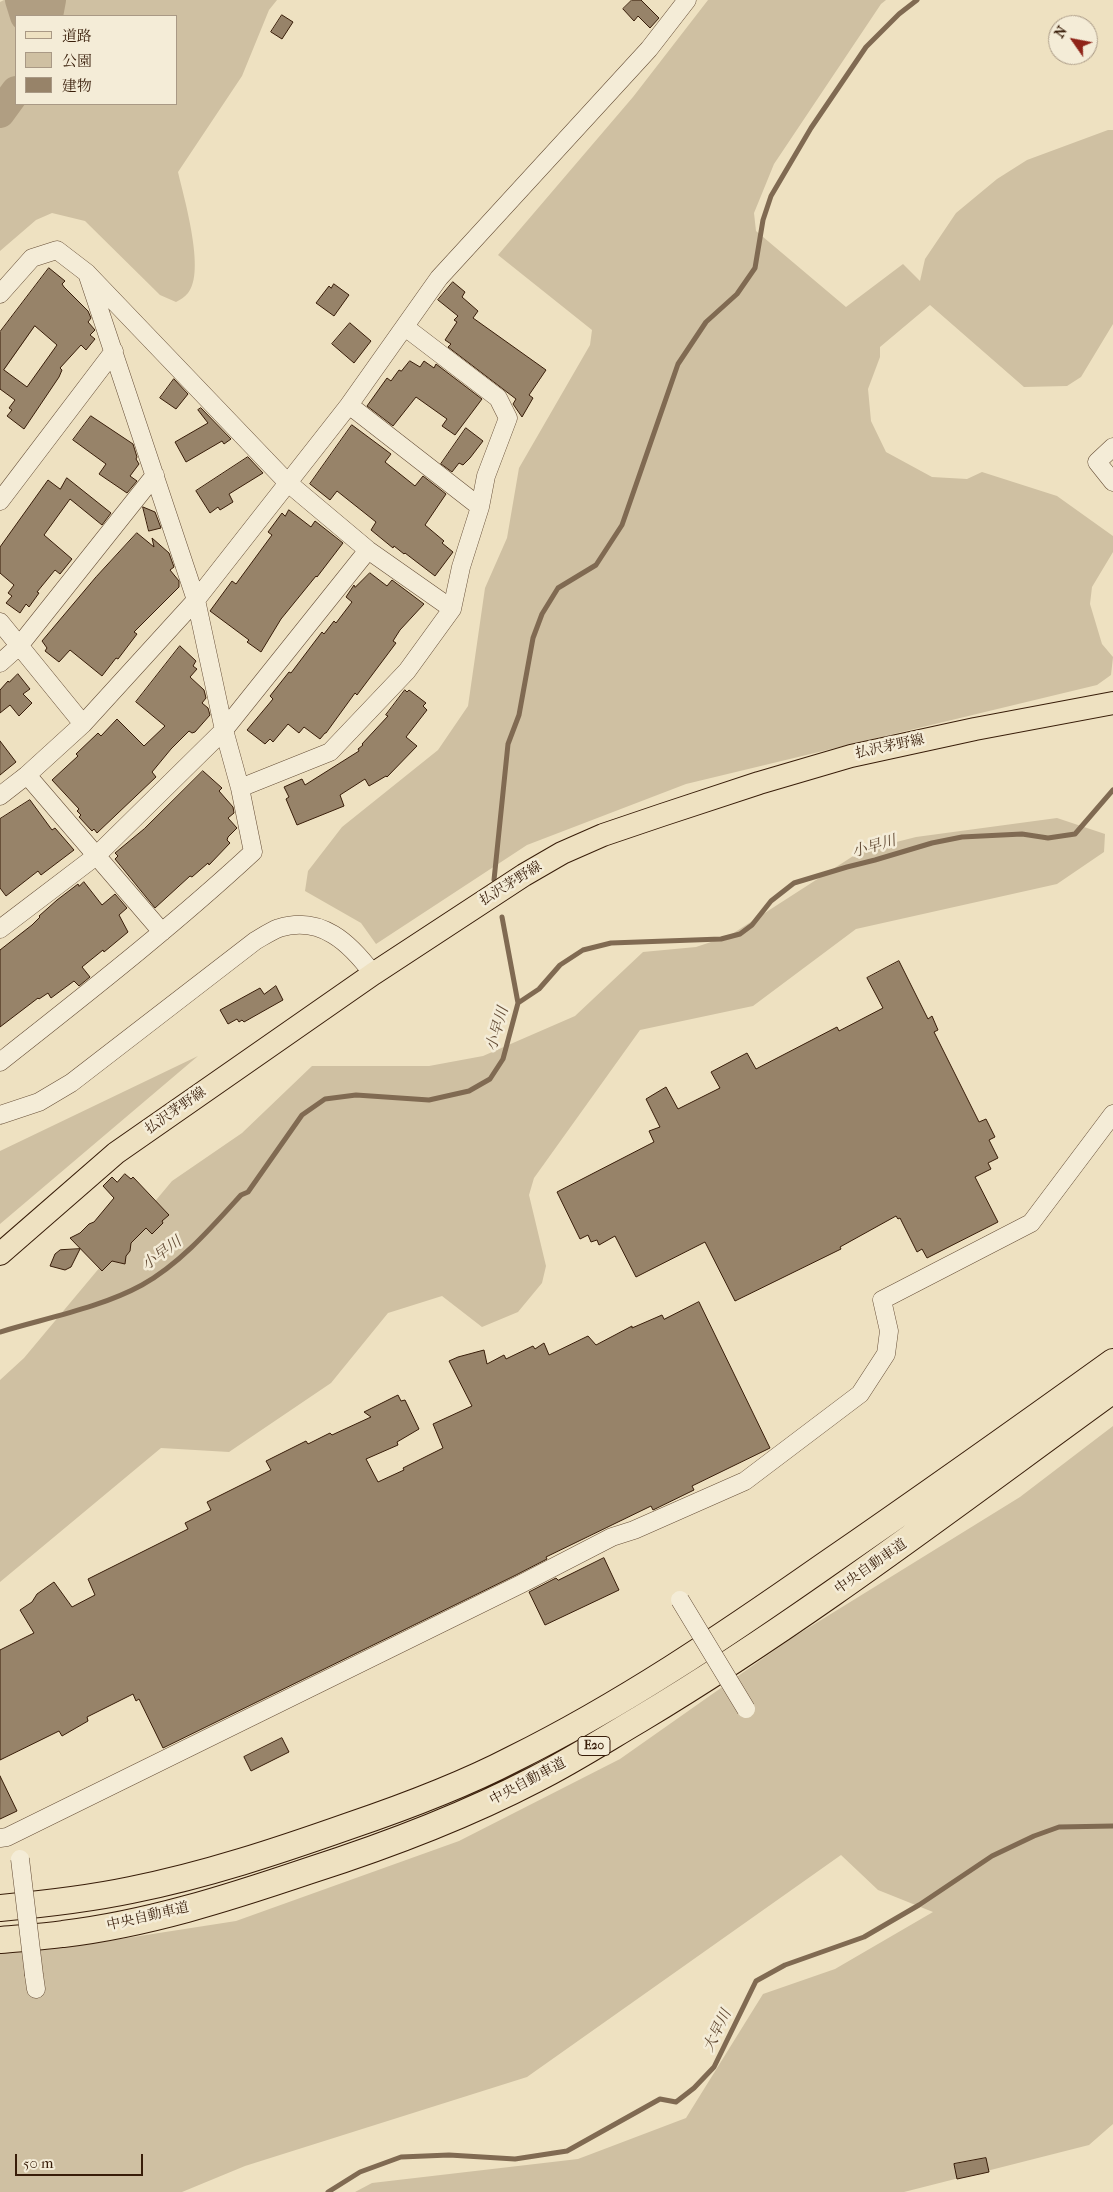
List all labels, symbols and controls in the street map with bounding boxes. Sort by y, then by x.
legend [15,15,178,105]
north arrow [1048,15,1098,65]
text: N [1051,23,1071,41]
text: 道路 [62,27,92,45]
text: 公園 [62,52,92,70]
text: 建物 [62,77,92,95]
street label: 払沢茅野線 [854,732,926,762]
water label: 小早川 [850,832,898,862]
street label: 払沢茅野線 [477,858,545,910]
water label: 小早川 [483,1005,513,1053]
street label: 払沢茅野線 [143,1084,209,1138]
water label: 小早川 [139,1233,185,1275]
street label: 中央自動車道 [832,1536,910,1598]
road number: E20 [578,1736,610,1755]
street label: 中央自動車道 [487,1755,569,1809]
street label: 中央自動車道 [105,1899,191,1935]
water label: 大早川 [700,2007,736,2055]
scale bar [18,2144,145,2176]
text: 50 m [23,2154,53,2172]

